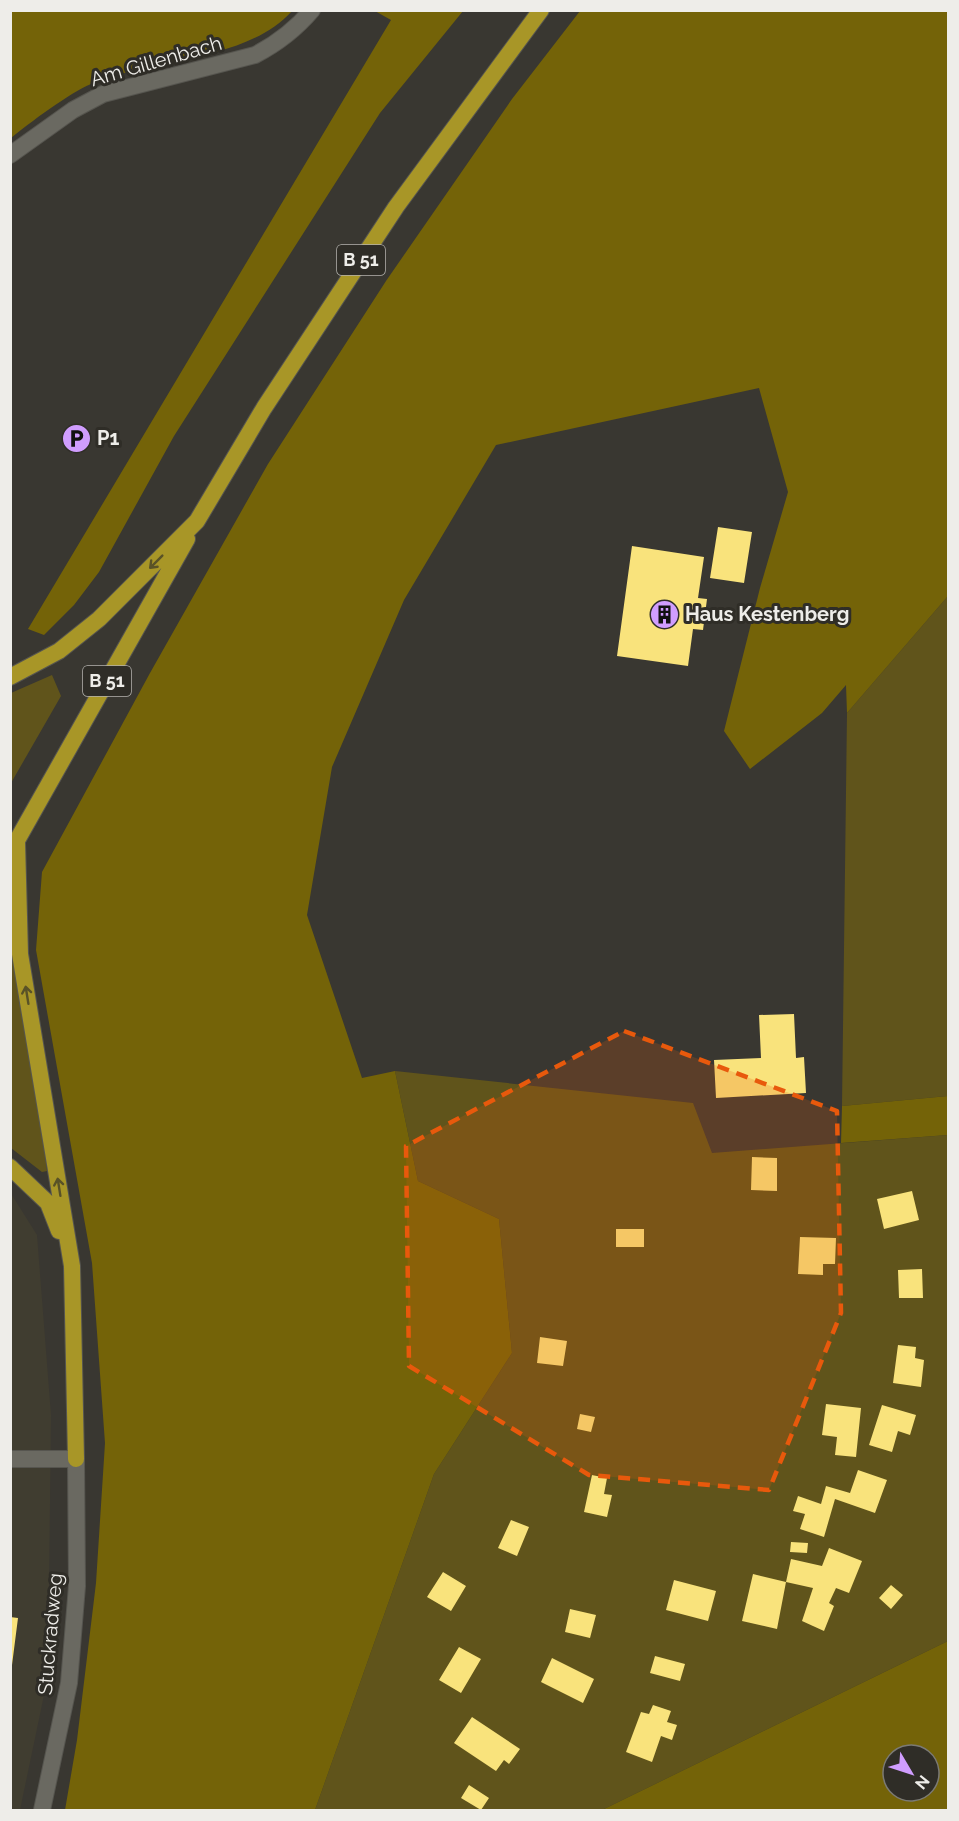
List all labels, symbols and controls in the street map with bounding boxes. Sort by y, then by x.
street label: Am Gillenbach [87,31,225,91]
road number: B 51 [337,245,385,275]
parking icon: P1 [60,422,92,454]
place label: P1 [97,426,119,450]
one-way arrow [149,555,164,569]
building icon: Haus Kestenberg [648,598,680,630]
place label: Haus Kestenberg [685,602,849,626]
road number: B 51 [83,666,131,696]
one-way arrow [21,985,32,1005]
one-way arrow [53,1178,64,1197]
street label: Stuckradweg [33,1572,67,1696]
north arrow [881,1743,941,1803]
text: N [911,1771,933,1793]

